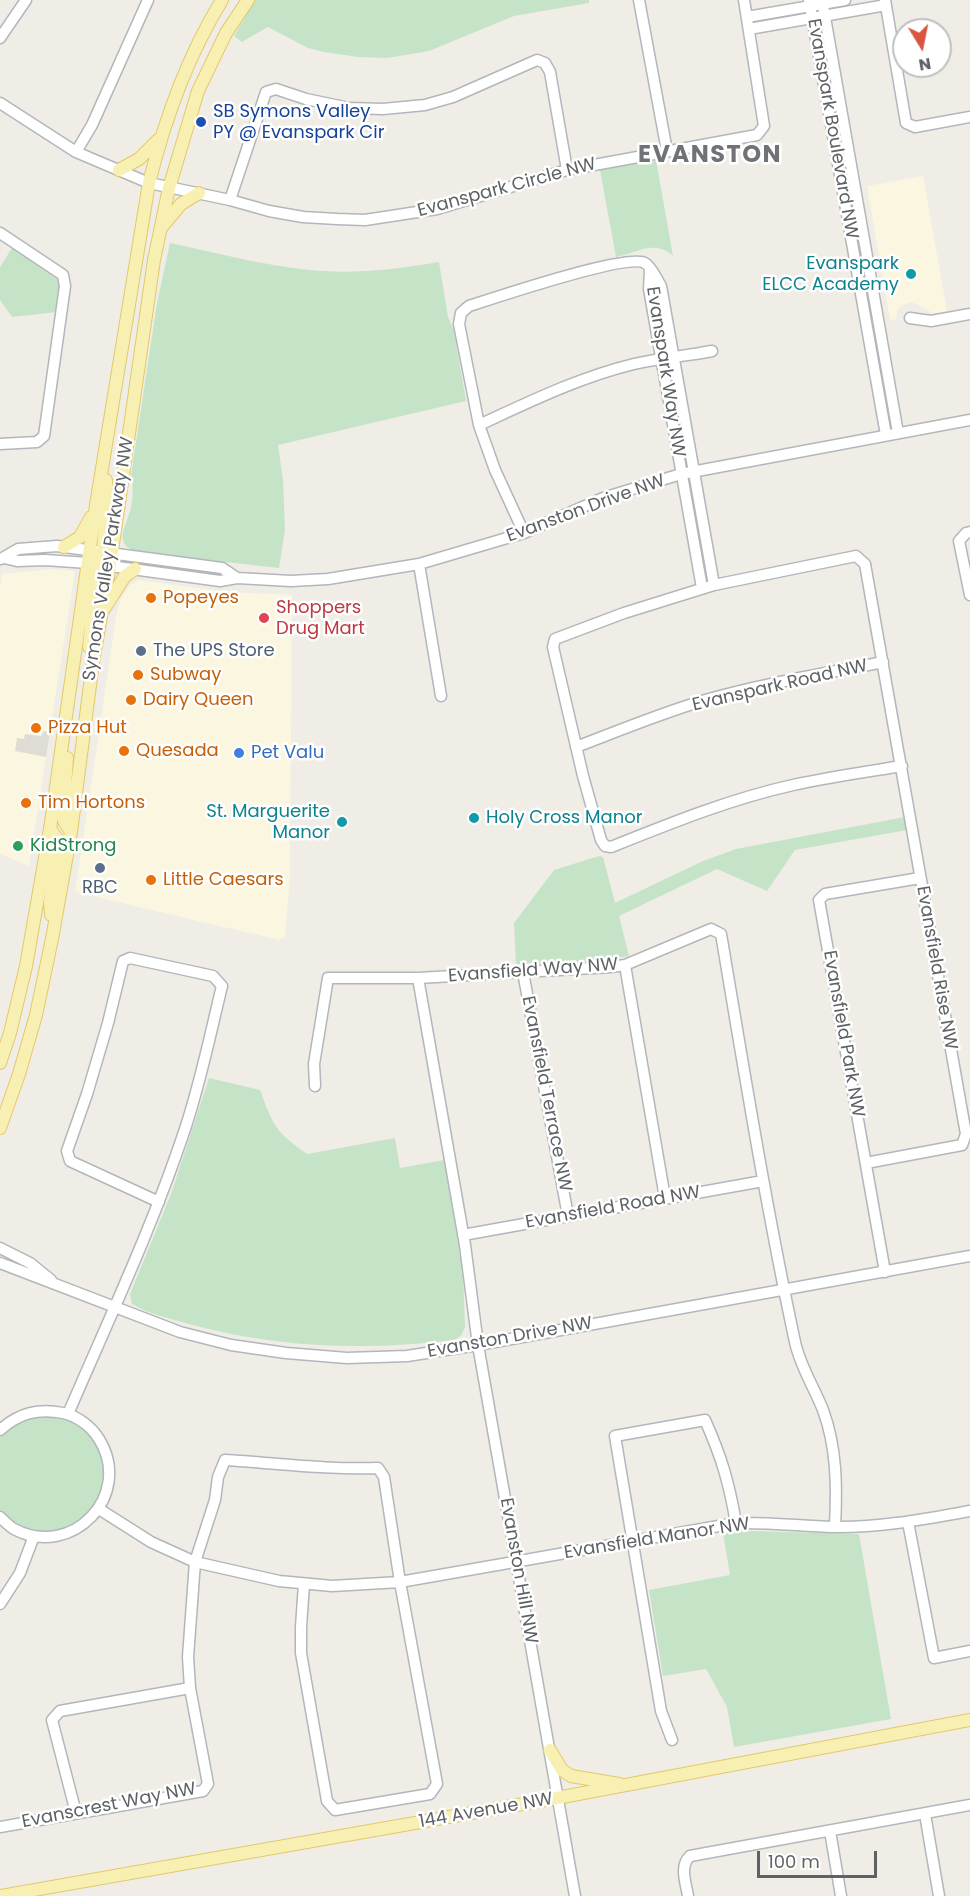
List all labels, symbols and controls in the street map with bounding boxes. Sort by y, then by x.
street label: Evanspark Boulevard NW [802,17,862,241]
north arrow [892,18,952,78]
text: N [917,52,933,77]
place label: SB Symons Valley PY @ Evanspark Cir [213,101,384,144]
marker: SB Symons Valley PY @ Evanspark Cir [194,115,208,129]
district label: EVANSTON [638,142,782,170]
street label: Evanspark Circle NW [415,154,599,222]
place label: Evanspark ELCC Academy [762,253,899,296]
marker: Evanspark ELCC Academy [904,267,918,281]
street label: Evanspark Way NW [641,285,689,459]
street label: Symons Valley Parkway NW [79,436,139,682]
street label: Evanston Drive NW [504,470,668,548]
place label: Popeyes [163,587,239,609]
marker: Popeyes [144,591,158,605]
place label: Shoppers Drug Mart [276,597,365,640]
marker: Shoppers Drug Mart [257,611,271,625]
place label: The UPS Store [153,640,275,662]
marker: The UPS Store [134,644,148,658]
street label: Evanspark Road NW [690,655,870,717]
place label: Subway [150,664,221,686]
marker: Subway [131,668,145,682]
place label: Dairy Queen [143,689,254,711]
marker: Dairy Queen [124,693,138,707]
place label: Pizza Hut [48,717,127,739]
marker: Pizza Hut [29,721,43,735]
place label: Quesada [136,740,219,762]
place label: Pet Valu [251,742,324,764]
marker: Quesada [117,744,131,758]
marker: Pet Valu [232,746,246,760]
place label: Tim Hortons [38,792,145,814]
marker: Tim Hortons [19,796,33,810]
place label: St. Marguerite Manor [206,801,330,844]
place label: Holy Cross Manor [486,807,642,829]
marker: Holy Cross Manor [467,811,481,825]
marker: St. Marguerite Manor [335,815,349,829]
place label: KidStrong [30,835,116,857]
marker: KidStrong [11,839,25,853]
marker: RBC [93,861,107,875]
place label: Little Caesars [163,869,284,891]
marker: Little Caesars [144,873,158,887]
place label: RBC [82,877,118,899]
street label: Evansfield Rise NW [911,884,961,1052]
street label: Evansfield Park NW [818,949,868,1119]
street label: Evansfield Way NW [447,954,619,988]
street label: Evansfield Terrace NW [516,994,576,1194]
street label: Evansfield Road NW [524,1182,702,1234]
street label: Evanston Drive NW [426,1313,594,1363]
street label: Evanston Hill NW [495,1496,541,1646]
street label: Evansfield Manor NW [563,1514,751,1564]
street label: Evanscrest Way NW [20,1779,198,1833]
street label: 144 Avenue NW [417,1789,555,1833]
scale bar [760,1839,880,1877]
text: 100 m [768,1849,820,1874]

